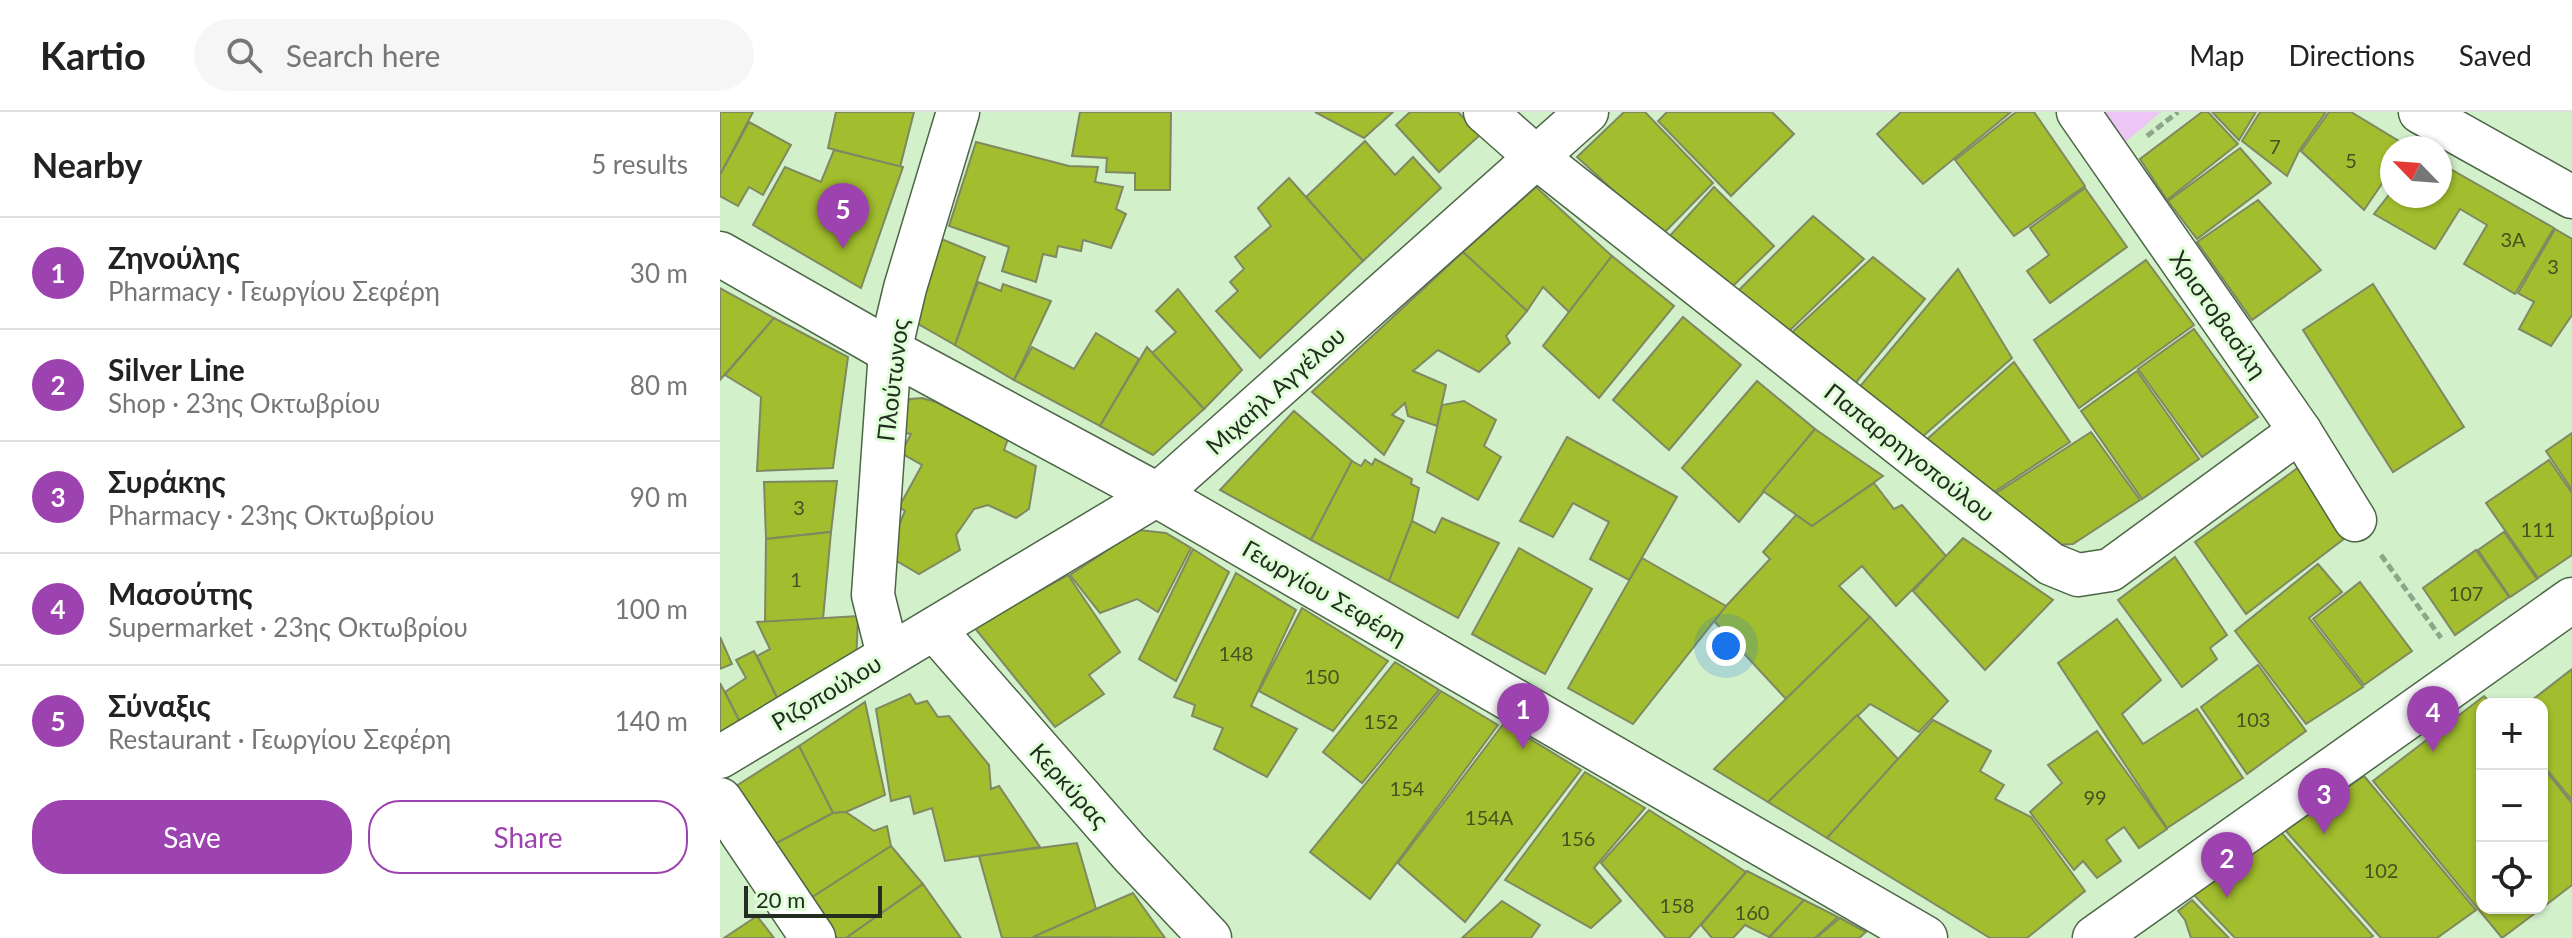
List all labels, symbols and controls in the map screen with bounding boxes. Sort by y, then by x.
search box [194,19,754,91]
text: Kartio [40,32,146,78]
icon: search [222,33,266,77]
text: Search here [286,37,440,73]
text: Map [2189,38,2244,72]
text: Directions [2288,38,2415,72]
text: Saved [2459,38,2532,72]
house number: 7 [2269,134,2281,158]
north arrow [2380,136,2452,208]
text: Nearby [32,144,143,185]
text: 5 results [591,148,688,180]
house number: 5 [2345,148,2357,172]
pin: 5 [817,183,869,249]
house number: 3Α [2500,227,2526,251]
text: Ζηνούλης [108,239,240,275]
street label: Χριστοβασίλη [2164,245,2274,383]
house number: 3 [2547,254,2559,278]
text: 1 [50,257,66,289]
text: 30 m [630,257,688,289]
text: Pharmacy · Γεωργίου Σεφέρη [108,275,440,307]
street label: Πλούτωνος [870,317,914,443]
street label: Μιχαήλ Αγγέλου [1200,320,1350,460]
text: Silver Line [108,351,245,387]
text: 2 [50,369,66,401]
text: 80 m [630,369,688,401]
street label: Παπαρρηγοπούλου [1819,377,2001,527]
text: Shop · 23ης Οκτωβρίου [108,387,380,419]
text: Συράκης [108,463,226,499]
text: 3 [50,481,66,513]
text: 90 m [630,481,688,513]
house number: 3 [793,495,805,519]
text: Pharmacy · 23ης Οκτωβρίου [108,499,435,531]
house number: 111 [2521,517,2555,541]
street label: Γεωργίου Σεφέρη [1238,533,1412,651]
house number: 1 [790,567,802,591]
text: Μασούτης [108,575,253,611]
house number: 107 [2449,581,2483,605]
text: 4 [50,593,66,625]
text: 100 m [615,593,688,625]
text: Supermarket · 23ης Οκτωβρίου [108,611,468,643]
your location [1706,626,1746,666]
house number: 148 [1219,641,1253,665]
street label: Ριζοπούλου [766,648,886,736]
house number: 150 [1305,664,1339,688]
pin: 1 [1497,683,1549,749]
pin: 4 [2407,686,2459,752]
text: Σύναξις [108,687,211,723]
map controls [2476,698,2548,914]
button: + [2476,698,2548,770]
text: 5 [50,705,66,737]
text: 140 m [615,705,688,737]
house number: 103 [2236,707,2270,731]
house number: 152 [1364,709,1398,733]
text: Restaurant · Γεωργίου Σεφέρη [108,723,451,755]
street label: Κερκύρας [1024,737,1116,833]
pin: 3 [2298,768,2350,834]
button: − [2476,770,2548,842]
house number: 154 [1390,776,1425,800]
house number: 99 [2083,785,2107,809]
button: Save [32,800,352,874]
button: Share [368,800,688,874]
house number: 154Α [1465,805,1514,829]
house number: 156 [1561,826,1595,850]
pin: 2 [2201,832,2253,898]
button: locate [2476,842,2548,914]
house number: 102 [2364,858,2398,882]
scale bar [744,882,882,918]
text: 20 m [756,886,805,913]
house number: 158 [1660,893,1694,917]
house number: 160 [1735,900,1769,924]

